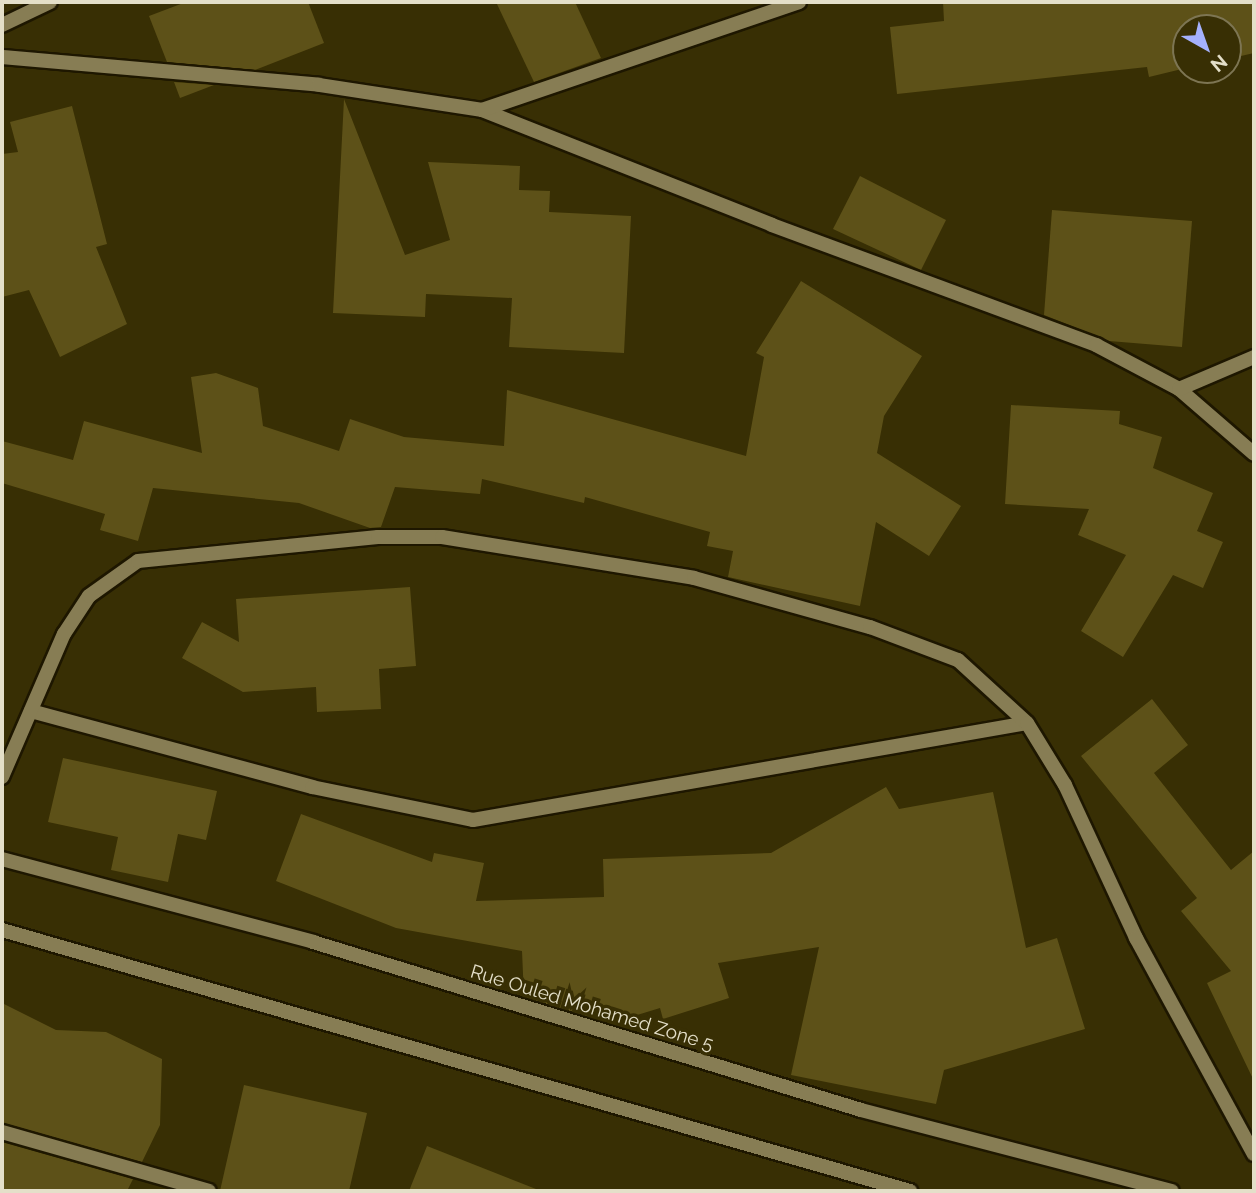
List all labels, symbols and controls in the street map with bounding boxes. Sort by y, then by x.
north arrow [1172,14,1242,84]
text: N [1207,50,1232,77]
street label: Rue Ouled Mohamed Zone 5 [468,960,716,1056]

